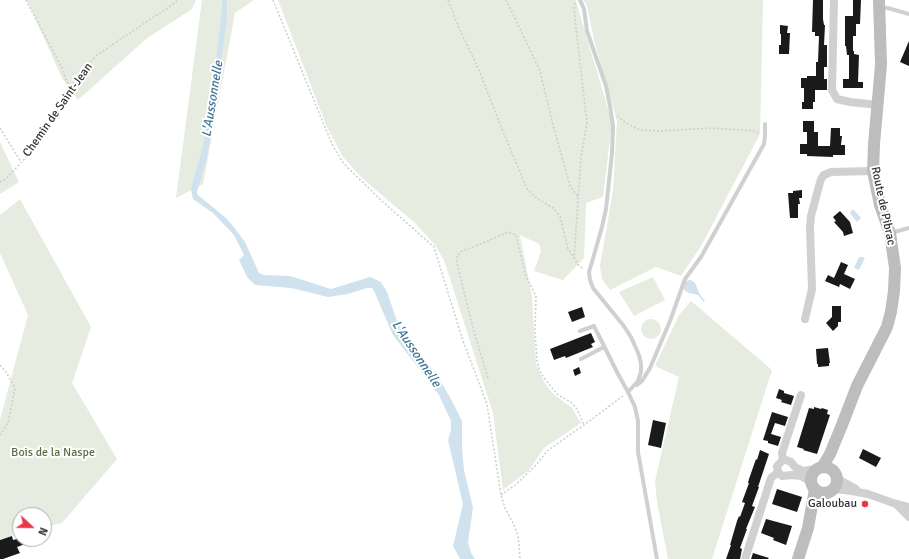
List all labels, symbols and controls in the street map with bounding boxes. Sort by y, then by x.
street label: Chemin de Saint-Jean [20,60,96,160]
water label: L'Aussonnelle [199,60,227,138]
street label: Route de Pibrac [868,165,898,247]
water label: L'Aussonnelle [388,318,444,390]
park label: Bois de la Naspe [11,446,95,460]
place label: Galoubau [808,497,857,511]
marker: Galoubau [860,499,870,509]
north arrow [12,507,52,547]
text: N [35,525,50,537]

